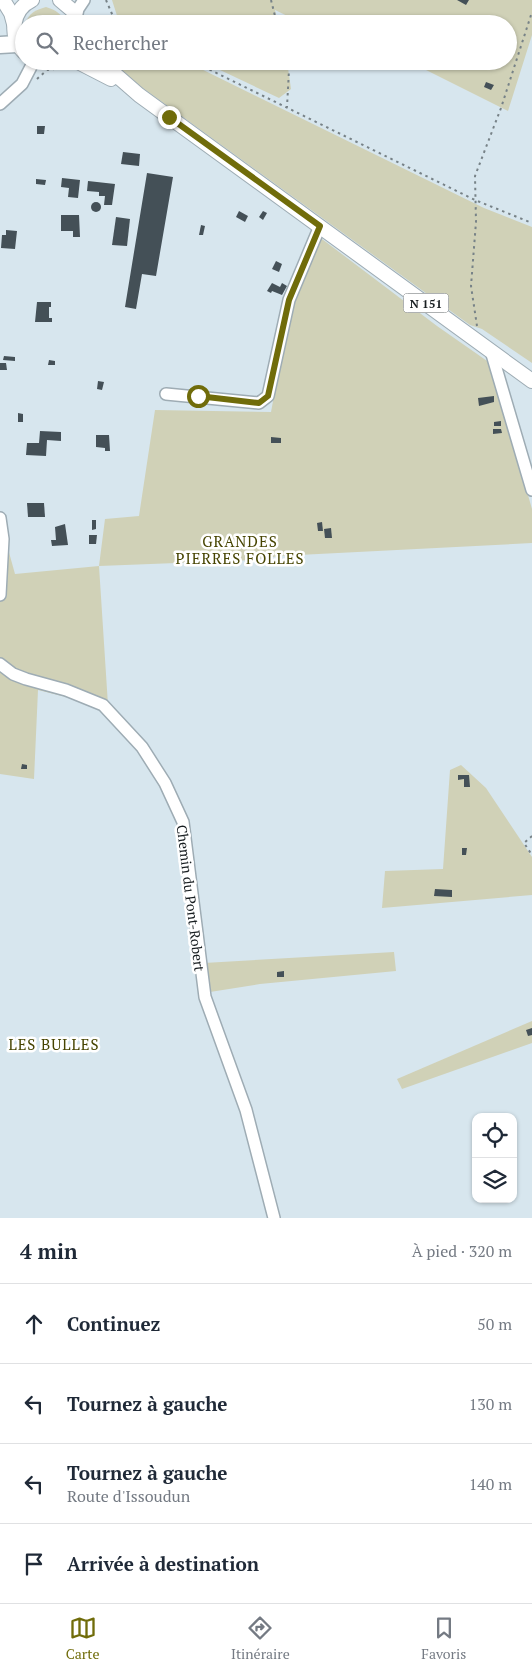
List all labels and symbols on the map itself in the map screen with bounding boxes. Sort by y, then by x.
route end [158,106,181,129]
road number: N 151 [404,294,448,312]
route start [187,385,210,408]
district label: GRANDES PIERRES FOLLES [176,531,304,568]
street label: Chemin du Pont-Robert [173,824,210,973]
district label: LES BULLES [8,1034,100,1054]

